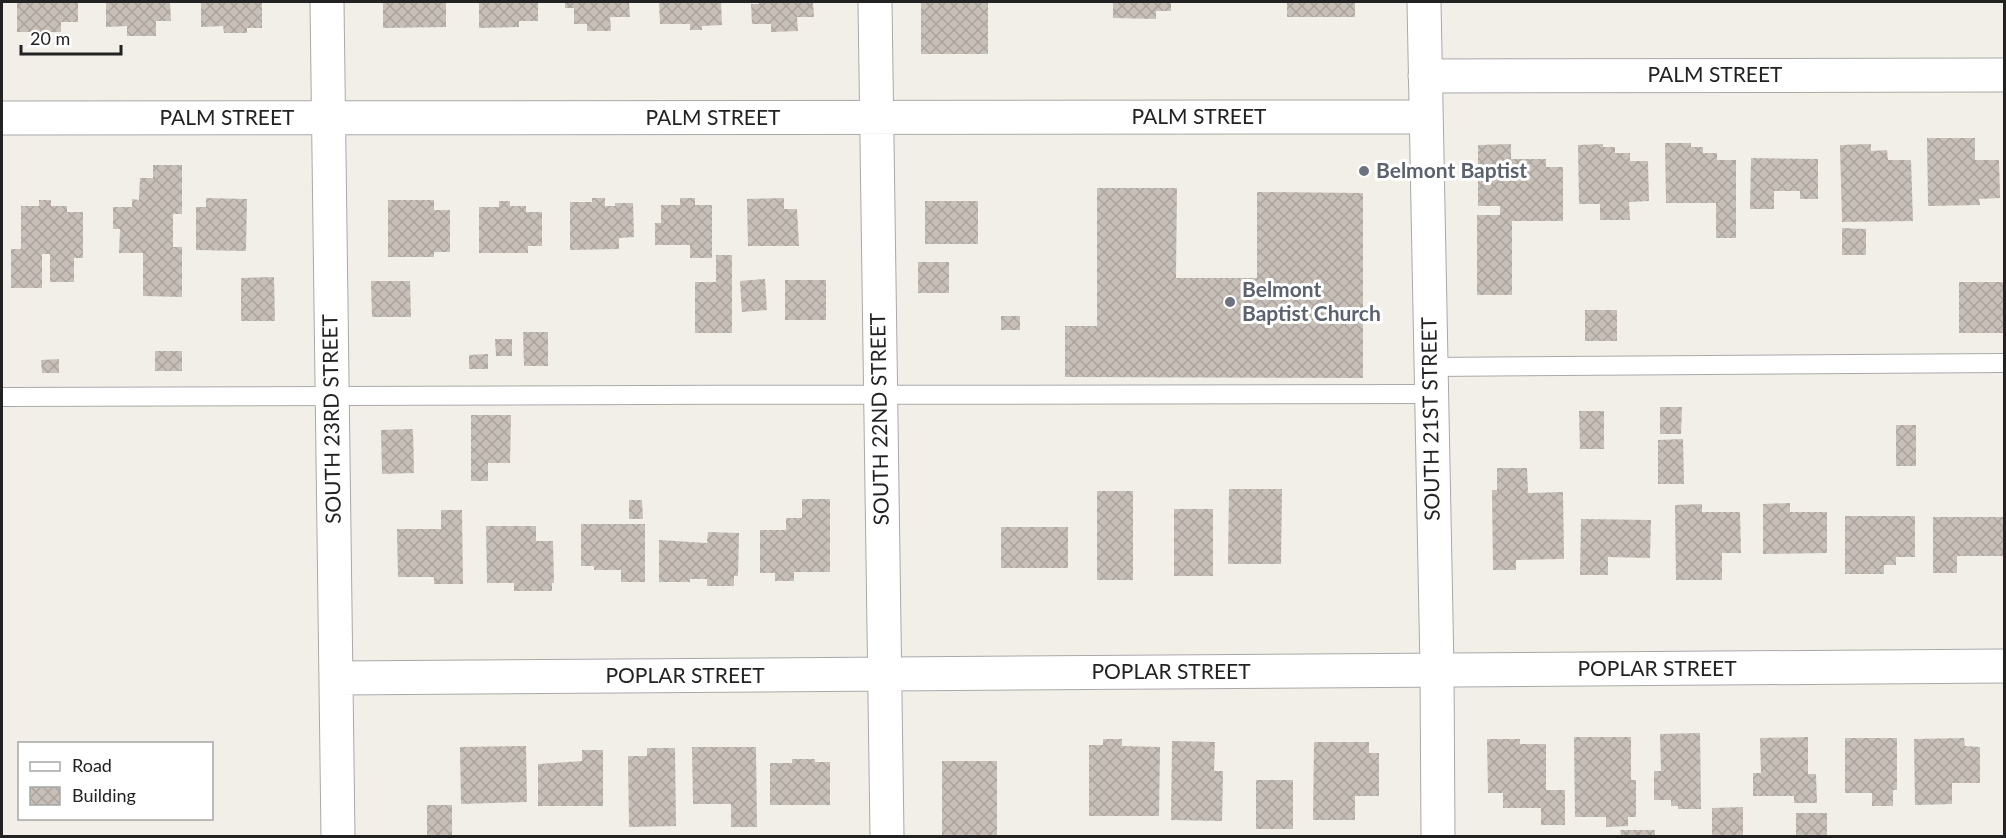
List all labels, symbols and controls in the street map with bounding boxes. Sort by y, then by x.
scale bar [21,18,122,56]
text: 20 m [30,27,70,49]
street label: PALM STREET [1647,61,1783,86]
street label: PALM STREET [1131,103,1267,128]
street label: PALM STREET [159,104,295,129]
street label: PALM STREET [645,104,781,129]
place label: Belmont Baptist [1376,157,1527,182]
marker: Belmont Baptist [1357,164,1371,178]
place label: Belmont Baptist Church [1242,276,1381,325]
marker: Belmont Baptist Church [1223,295,1237,309]
street label: SOUTH 22ND STREET [864,312,893,526]
street label: SOUTH 23RD STREET [316,313,345,524]
street label: SOUTH 21ST STREET [1415,316,1444,521]
street label: POPLAR STREET [1577,655,1737,680]
street label: POPLAR STREET [1091,658,1251,683]
street label: POPLAR STREET [605,662,765,687]
legend [18,742,213,820]
text: Road [72,754,112,776]
text: Building [72,784,136,806]

